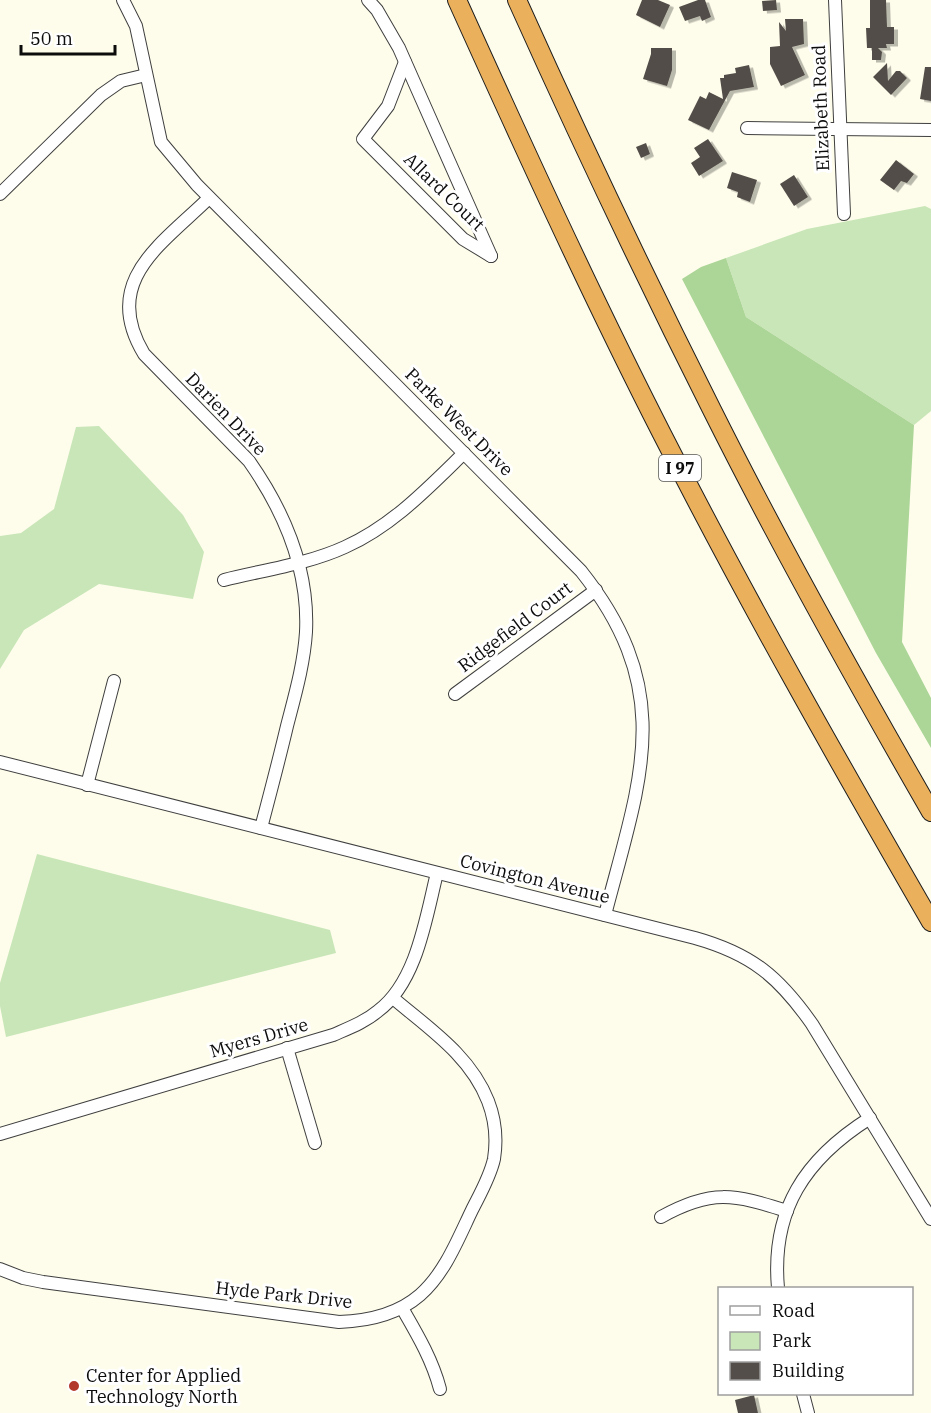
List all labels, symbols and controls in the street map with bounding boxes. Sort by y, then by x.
scale bar [21,18,116,56]
text: 50 m [30,27,73,50]
street label: Elizabeth Road [807,44,834,172]
street label: Allard Court [399,148,489,236]
street label: Parke West Drive [400,363,518,481]
street label: Darien Drive [181,367,272,460]
road number: I 97 [659,455,701,481]
street label: Ridgefield Court [453,576,576,677]
street label: Covington Avenue [458,849,612,908]
street label: Myers Drive [207,1013,311,1063]
street label: Hyde Park Drive [215,1276,354,1313]
legend [718,1287,913,1395]
text: Road [772,1299,815,1322]
text: Park [772,1329,812,1352]
text: Building [772,1359,844,1382]
place label: Center for Applied Technology North [86,1364,241,1408]
marker: Center for Applied Technology North [67,1379,81,1393]

